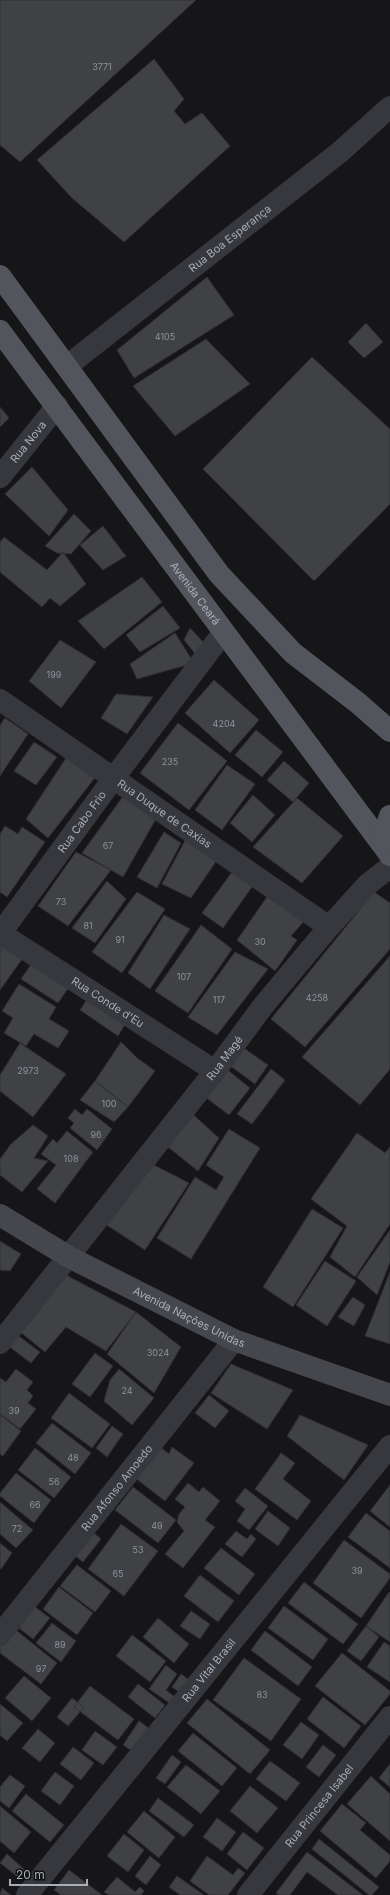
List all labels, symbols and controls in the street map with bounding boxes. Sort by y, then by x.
house number: 3771 [92,61,112,72]
street label: Rua Boa Esperança [186,202,274,275]
house number: 4105 [155,331,175,342]
street label: Rua Nova [7,418,49,466]
street label: Avenida Ceará [167,559,223,628]
house number: 199 [47,669,62,680]
house number: 4204 [213,718,236,729]
house number: 235 [162,756,178,767]
street label: Rua Duque de Caxias [115,776,215,851]
street label: Rua Cabo Frio [55,788,109,855]
house number: 67 [103,840,113,851]
house number: 73 [56,896,67,907]
house number: 81 [83,920,93,931]
house number: 91 [115,934,125,945]
house number: 30 [254,936,266,947]
house number: 107 [177,971,191,982]
street label: Rua Conde d'Eu [69,974,147,1031]
house number: 4258 [306,992,329,1003]
house number: 117 [213,994,225,1005]
street label: Rua Magé [203,1033,246,1083]
house number: 2973 [17,1065,39,1076]
house number: 100 [101,1098,117,1109]
house number: 96 [90,1129,102,1140]
house number: 108 [64,1153,79,1164]
street label: Avenida Nações Unidas [131,1283,247,1350]
house number: 3024 [147,1347,169,1358]
house number: 24 [121,1385,133,1396]
house number: 39 [8,1405,20,1416]
street label: Rua Afonso Amoedo [78,1441,156,1534]
house number: 48 [67,1452,79,1463]
house number: 56 [48,1476,60,1487]
house number: 66 [29,1499,41,1510]
house number: 49 [151,1520,163,1531]
house number: 72 [12,1523,22,1534]
house number: 53 [132,1544,144,1555]
house number: 39 [351,1565,363,1576]
house number: 65 [112,1568,124,1579]
street label: Rua Vital Brasil [179,1636,238,1705]
house number: 89 [54,1639,66,1650]
house number: 97 [36,1663,46,1674]
house number: 83 [256,1689,268,1700]
street label: Rua Princesa Isabel [282,1762,356,1850]
scale bar [10,1861,87,1887]
text: 20 m [16,1867,45,1882]

